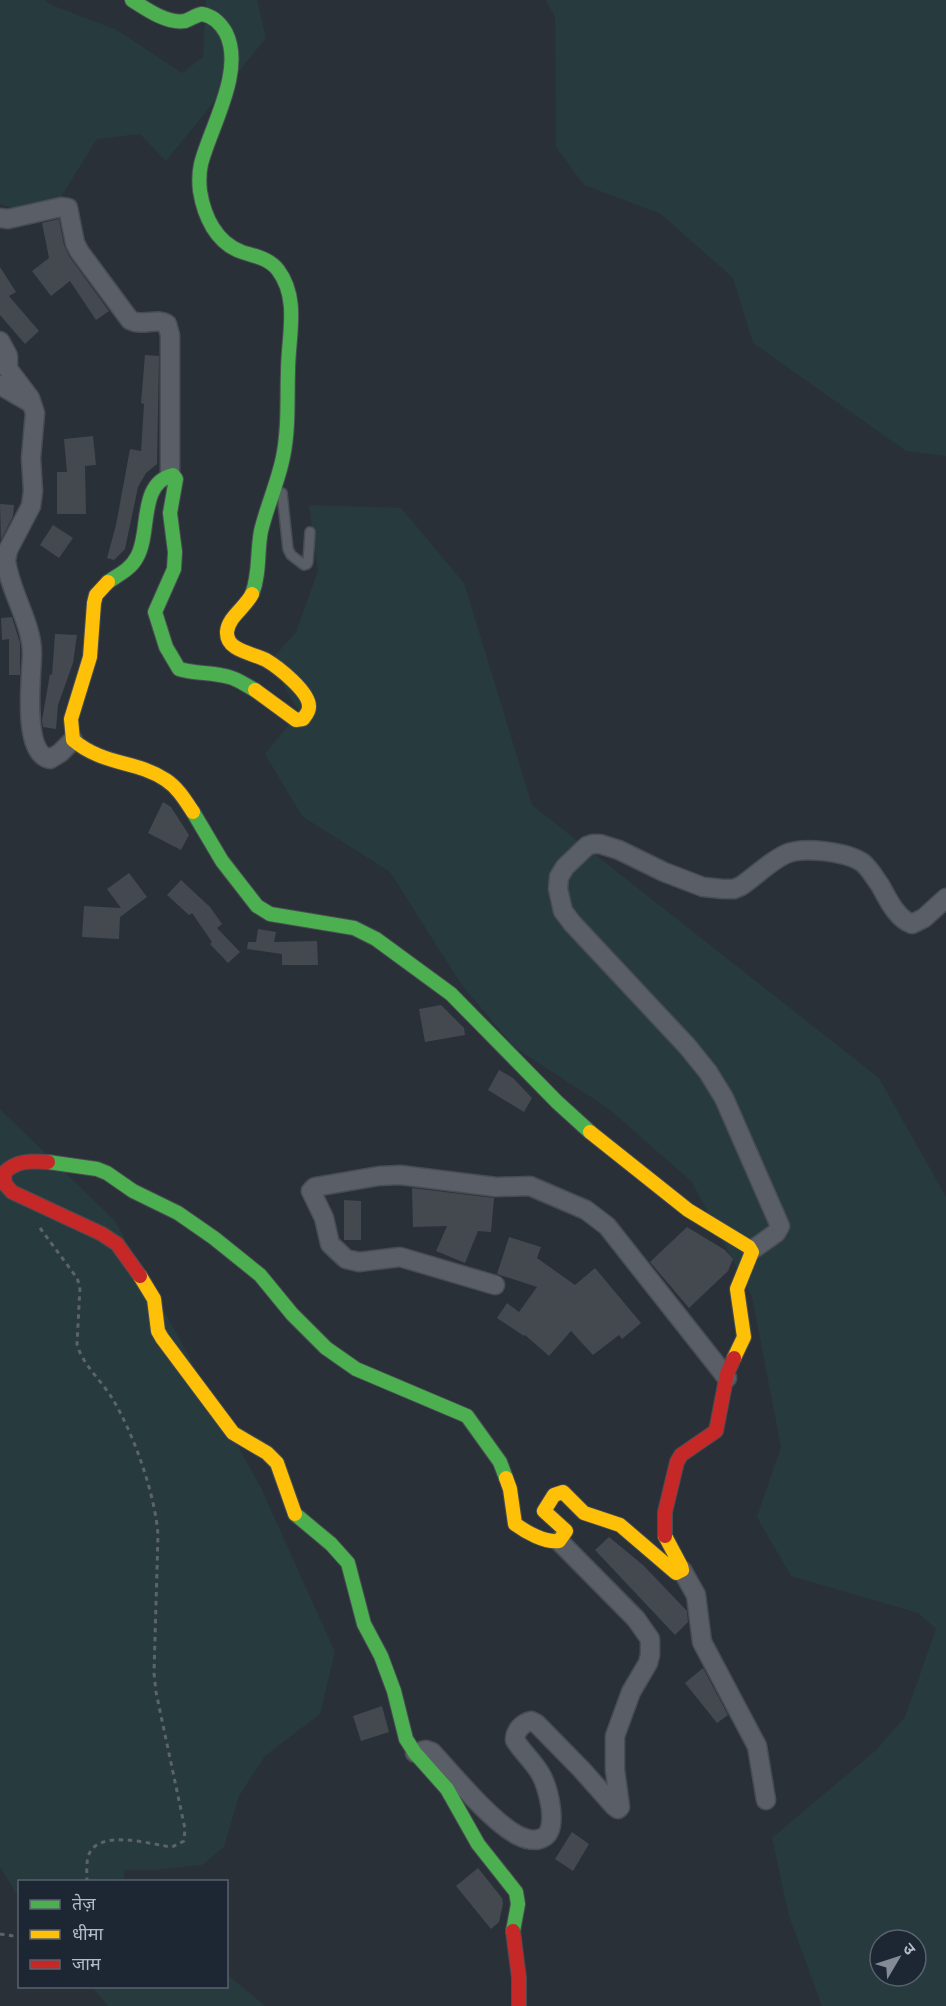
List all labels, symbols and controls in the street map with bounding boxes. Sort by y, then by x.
legend [18,1880,228,1988]
text: तेज़ [72,1892,96,1917]
text: धीमा [72,1922,103,1947]
north arrow [868,1928,928,1988]
text: उ [897,1939,921,1960]
text: जाम [72,1952,102,1977]

